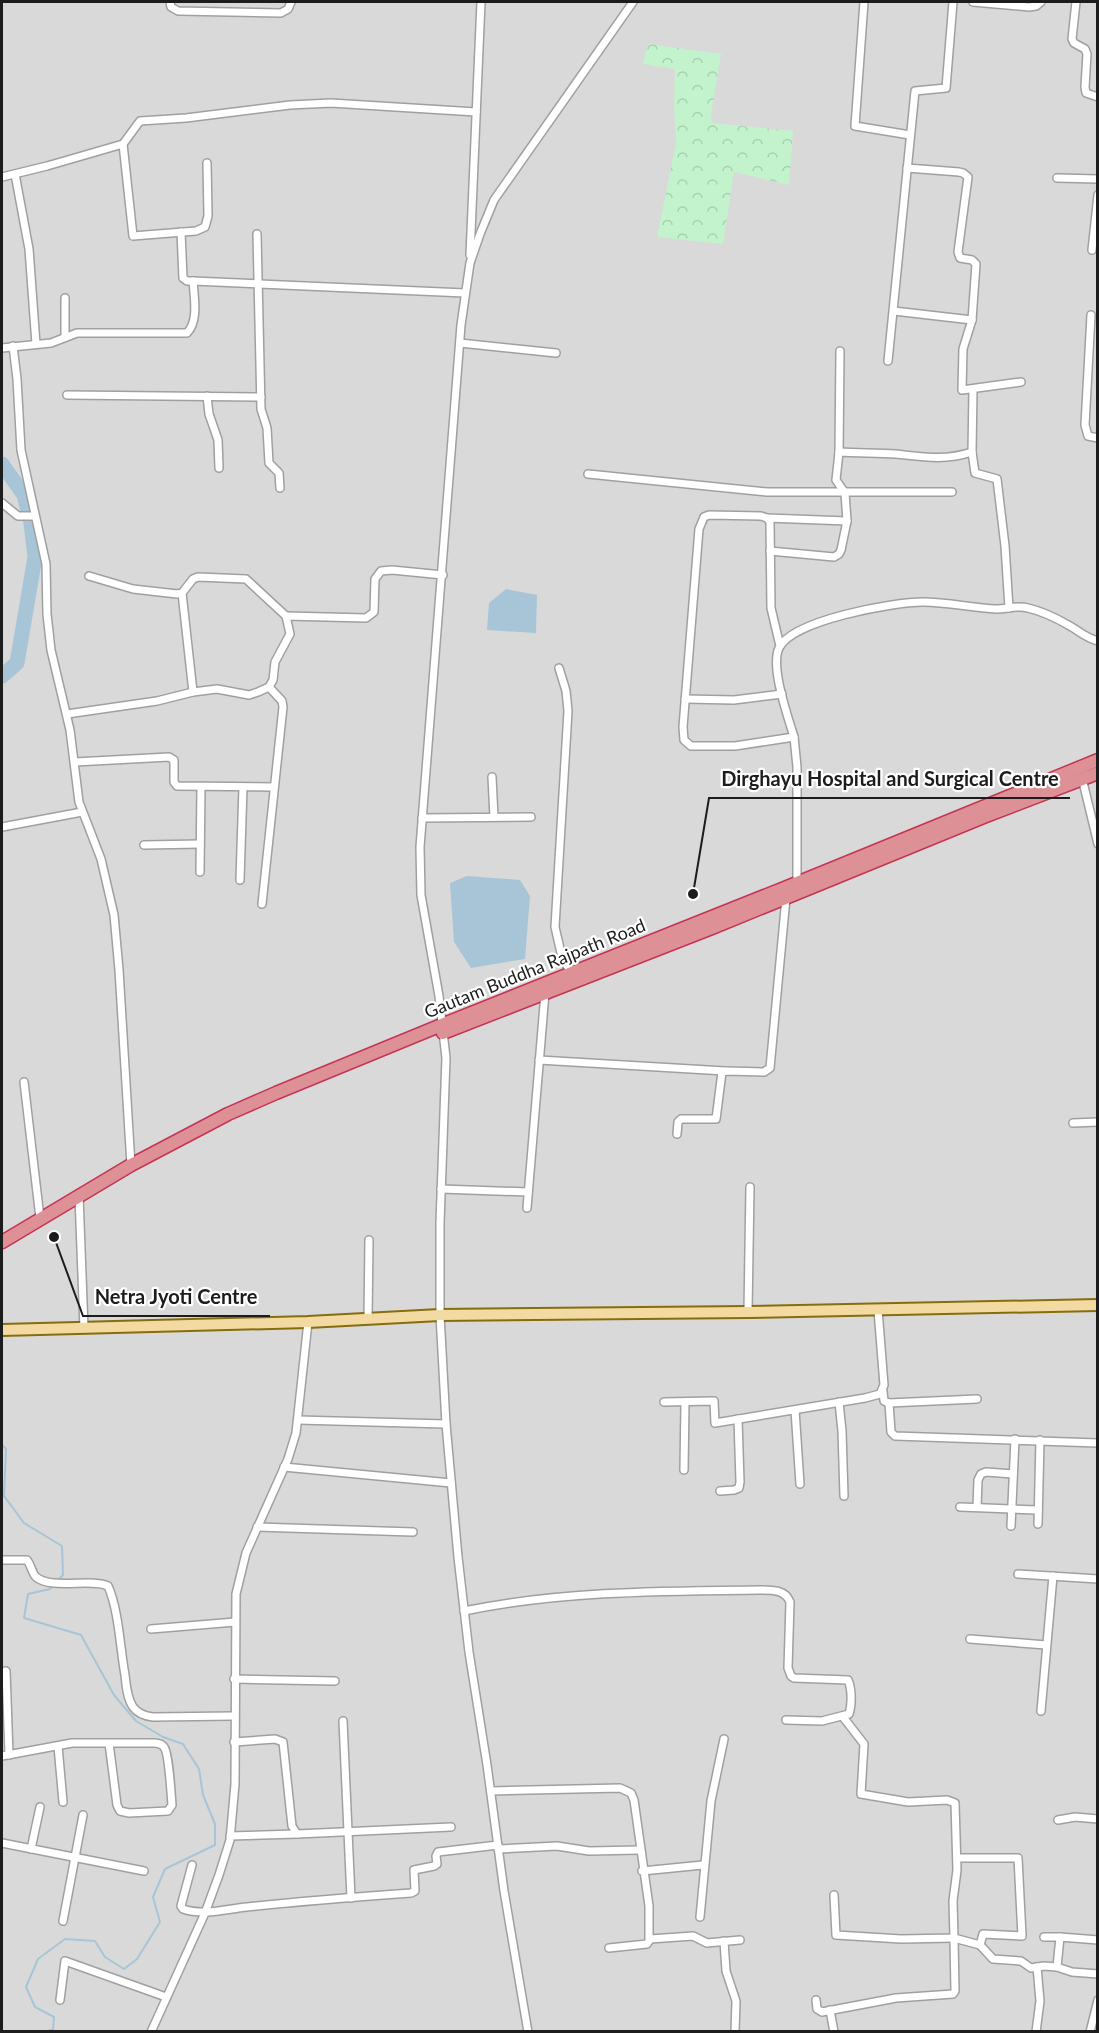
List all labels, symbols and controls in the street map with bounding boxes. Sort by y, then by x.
callout: Dirghayu Hospital and Surgical Centre [709,760,1070,798]
text: Dirghayu Hospital and Surgical Centre [721,766,1059,790]
street label: Gautam Buddha Rajpath Road [421,914,648,1023]
callout: Netra Jyoti Centre [83,1278,270,1316]
text: Netra Jyoti Centre [95,1284,258,1308]

